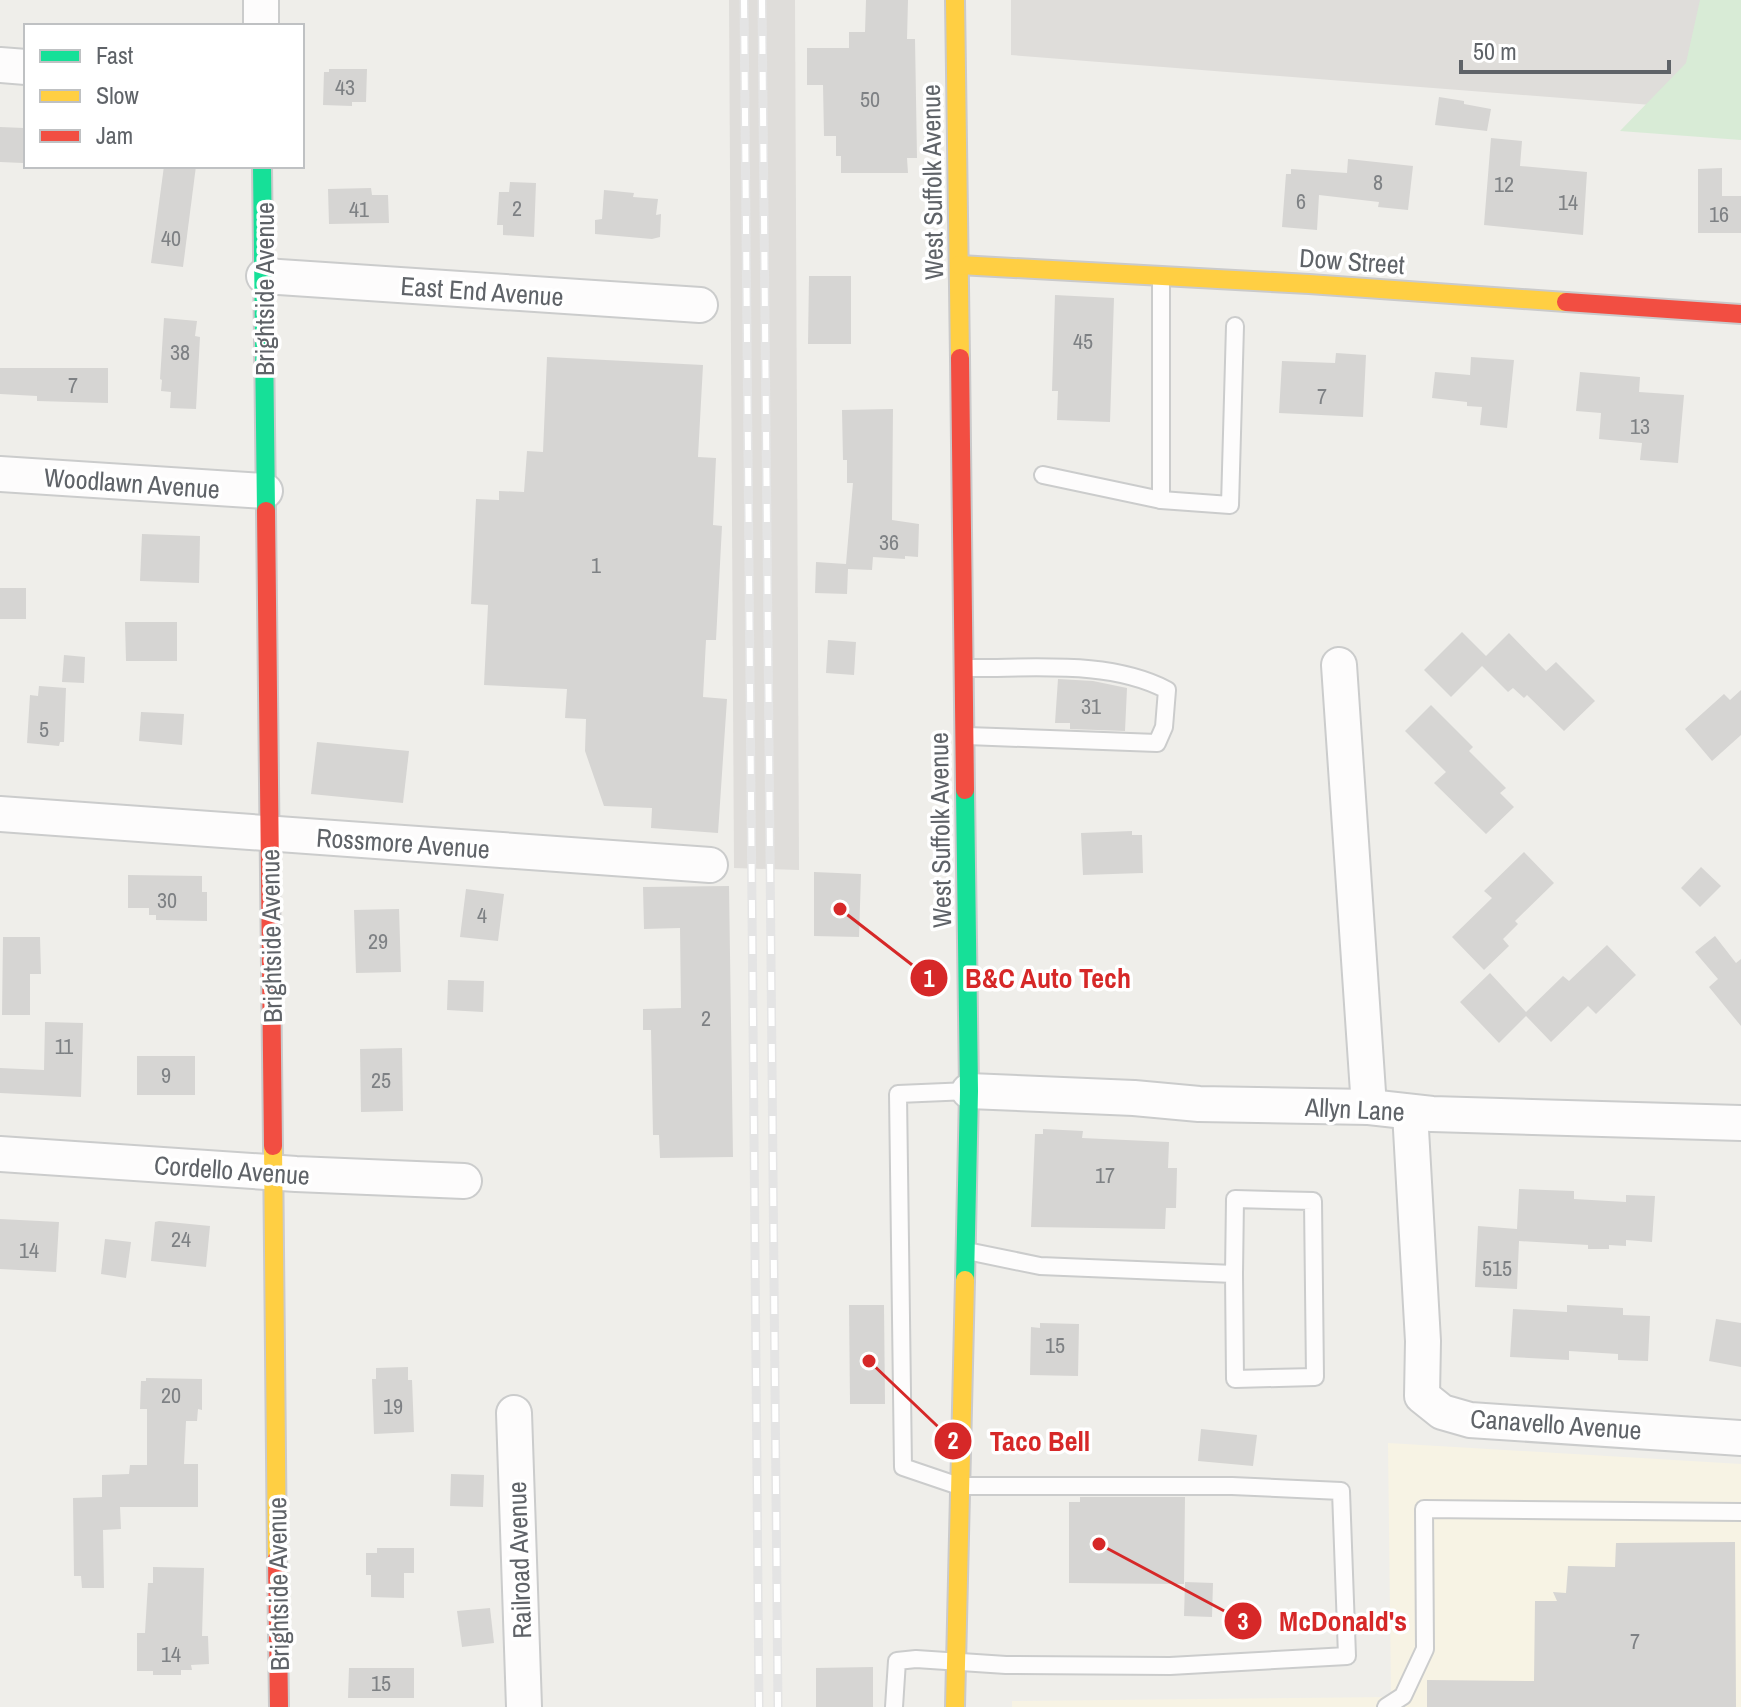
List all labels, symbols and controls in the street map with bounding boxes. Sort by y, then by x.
legend [24,24,304,168]
scale bar [1461,24,1669,74]
text: 50 m [1473,35,1517,67]
text: Fast [96,39,134,71]
house number: 43 [335,72,355,102]
text: Slow [96,79,139,111]
house number: 50 [860,84,880,114]
street label: West Suffolk Avenue [913,84,951,280]
text: Jam [96,119,133,151]
house number: 8 [1373,167,1383,197]
house number: 12 [1494,169,1514,199]
house number: 6 [1296,186,1306,216]
house number: 14 [1558,187,1578,217]
house number: 2 [512,193,522,223]
house number: 41 [349,194,369,224]
house number: 16 [1709,199,1729,229]
street label: Brightside Avenue [247,202,282,376]
house number: 40 [161,223,181,253]
street label: Dow Street [1298,240,1406,282]
street label: East End Avenue [399,268,565,314]
house number: 45 [1073,326,1093,356]
house number: 38 [170,337,190,367]
house number: 7 [68,370,78,400]
house number: 7 [1317,381,1327,411]
house number: 13 [1630,411,1650,441]
street label: Woodlawn Avenue [43,459,221,507]
house number: 36 [879,527,899,557]
house number: 1 [591,550,601,580]
house number: 31 [1081,691,1101,721]
house number: 5 [39,714,49,744]
street label: West Suffolk Avenue [921,732,959,928]
street label: Rossmore Avenue [315,819,491,867]
street label: Brightside Avenue [252,849,290,1023]
house number: 30 [157,885,177,915]
house number: 4 [477,900,487,930]
house number: 29 [368,926,388,956]
callout: B&C Auto Tech [909,952,1147,1004]
text: B&C Auto Tech [965,959,1131,997]
text: 1 [924,962,935,994]
house number: 2 [701,1003,711,1033]
house number: 11 [55,1031,73,1061]
house number: 9 [161,1060,171,1090]
house number: 25 [371,1065,391,1095]
street label: Allyn Lane [1303,1089,1406,1129]
street label: Cordello Avenue [153,1147,311,1193]
house number: 17 [1095,1160,1115,1190]
house number: 24 [171,1224,191,1254]
house number: 14 [19,1235,39,1265]
house number: 515 [1482,1253,1512,1283]
house number: 15 [1045,1330,1065,1360]
house number: 20 [161,1380,181,1410]
house number: 19 [383,1391,403,1421]
street label: Canavello Avenue [1469,1401,1643,1447]
callout: Taco Bell [933,1415,1106,1467]
text: Taco Bell [990,1422,1090,1460]
text: 2 [948,1424,959,1456]
street label: Railroad Avenue [499,1481,539,1639]
street label: Brightside Avenue [259,1497,297,1671]
callout: McDonald's [1223,1595,1423,1647]
text: McDonald's [1279,1602,1407,1640]
text: 3 [1238,1605,1249,1637]
house number: 7 [1630,1626,1640,1656]
house number: 14 [161,1639,181,1669]
house number: 15 [371,1668,391,1698]

